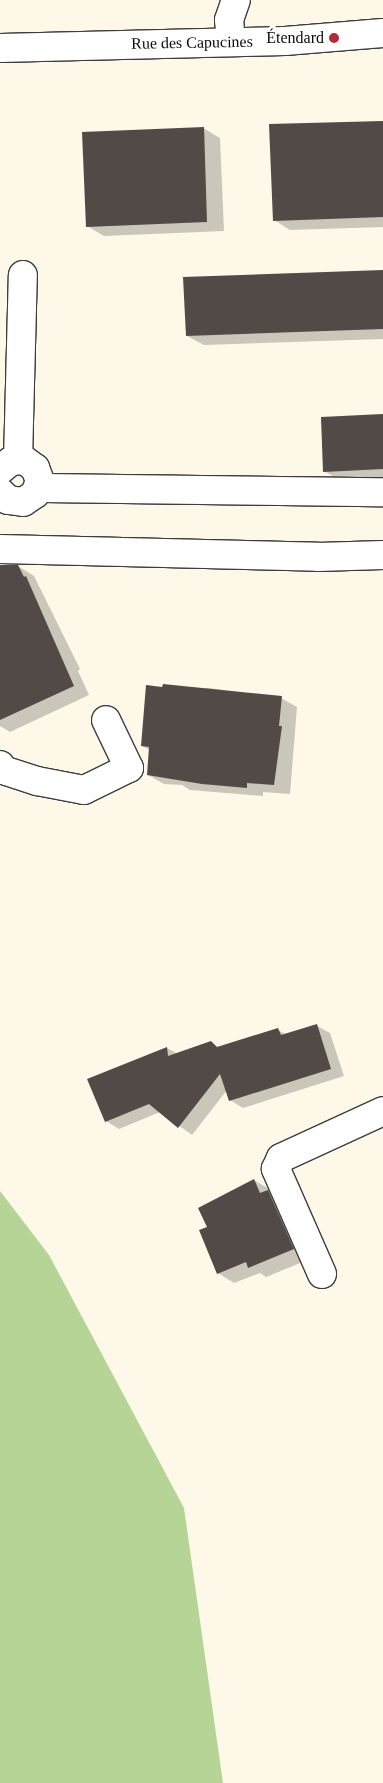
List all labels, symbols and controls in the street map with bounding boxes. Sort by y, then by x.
place label: Étendard [266,28,324,48]
street label: Rue des Capucines [131,32,253,54]
marker: Étendard [328,32,340,44]

